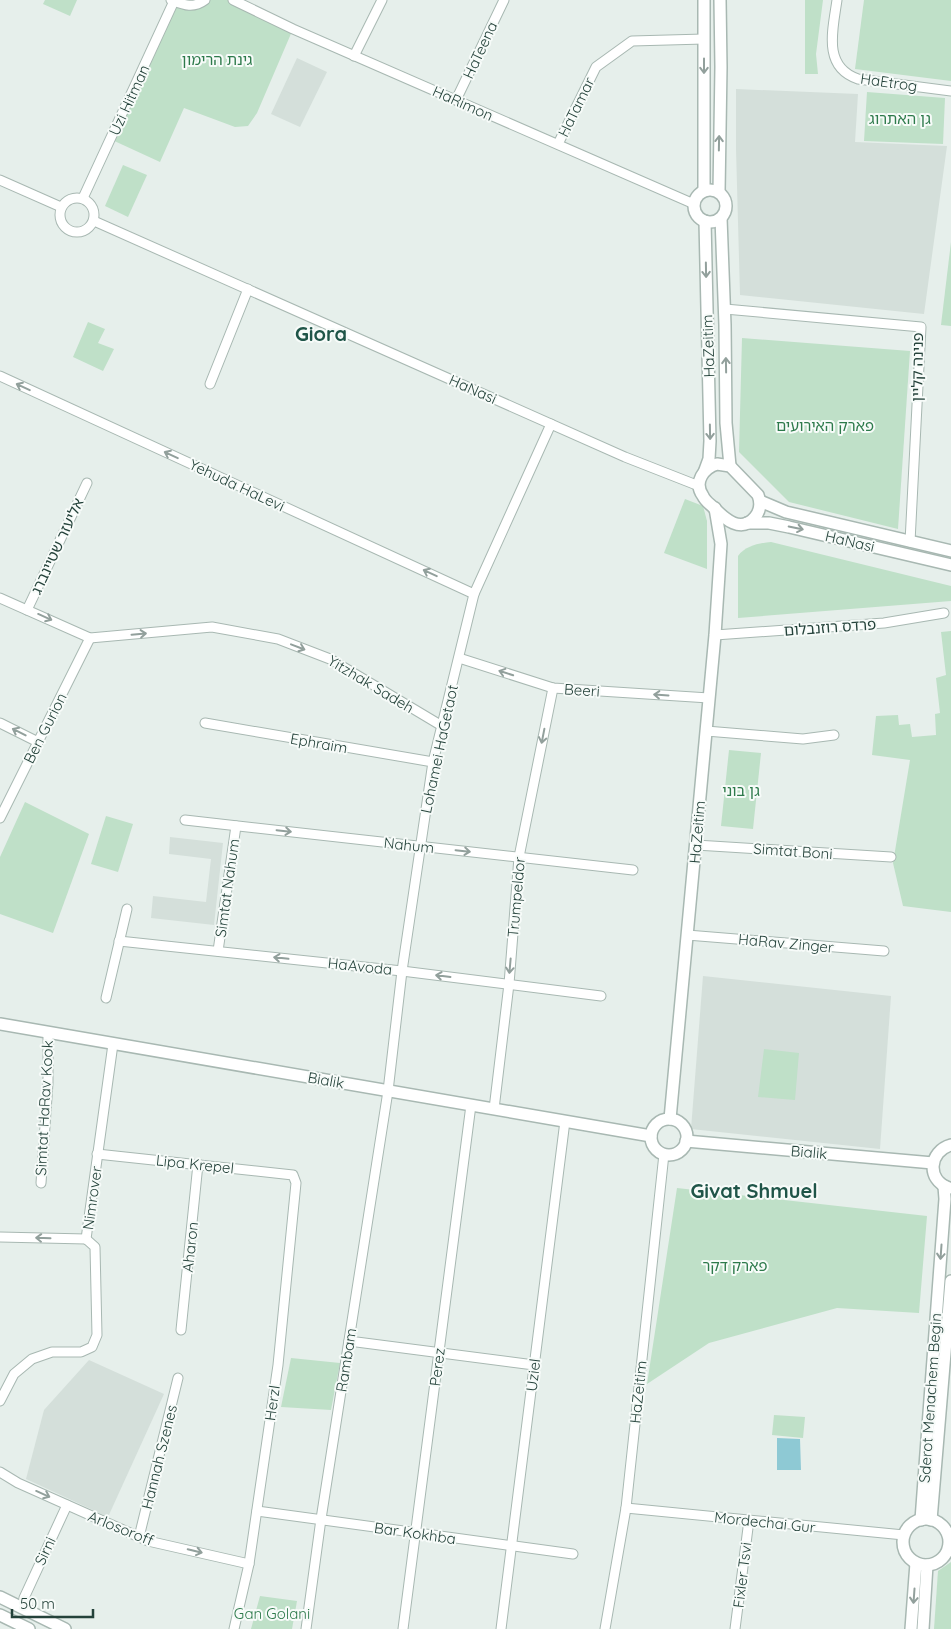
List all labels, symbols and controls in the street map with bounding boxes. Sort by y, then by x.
street label: HaTeena [459,18,501,82]
park label: גינת הרימון [182,50,253,69]
one-way arrow [699,58,709,74]
street label: Uzi Hitman [104,62,154,138]
street label: HaEtrog [859,69,919,95]
street label: HaTamar [553,74,599,140]
street label: HaRimon [430,81,496,125]
park label: גן האתרוג [869,109,931,128]
one-way arrow [714,135,724,152]
one-way arrow [701,262,710,278]
street label: HaZeitim [697,314,719,378]
district label: Giora [295,321,347,346]
street label: פנינה קליין [907,332,927,402]
one-way arrow [721,357,731,374]
street label: HaNasi [446,370,500,408]
one-way arrow [16,381,31,391]
park label: פארק האירועים [776,416,874,435]
one-way arrow [705,424,715,440]
one-way arrow [164,449,179,459]
street label: Yehuda HaLevi [186,455,288,515]
street label: אליעזר שטיינברג [26,495,88,597]
one-way arrow [787,524,803,533]
street label: HaNasi [823,526,877,556]
one-way arrow [423,568,438,578]
one-way arrow [37,613,52,623]
street label: פרדס רוזנבלום [783,614,877,640]
one-way arrow [130,629,146,638]
one-way arrow [290,643,306,652]
street label: Yitzhak Sadeh [324,651,418,717]
one-way arrow [499,668,515,677]
street label: Beeri [564,679,600,701]
street label: Lohamei HaGetaot [416,683,462,815]
street label: Ben Gurion [19,690,71,766]
one-way arrow [653,690,669,699]
one-way arrow [12,727,27,736]
one-way arrow [538,727,547,743]
street label: Ephraim [289,729,349,757]
park label: גן בוני [722,781,760,800]
street label: HaZeitim [685,800,709,864]
one-way arrow [276,826,292,836]
street label: Nahum [383,833,435,857]
street label: Simtat Nahum [211,837,243,939]
street label: Simtat Boni [753,839,833,863]
one-way arrow [455,846,471,856]
street label: Trumpeldor [503,856,529,938]
street label: HaRav Zinger [737,929,835,957]
one-way arrow [274,953,290,963]
street label: HaAvoda [327,953,393,979]
one-way arrow [505,957,515,973]
one-way arrow [435,971,451,981]
street label: Simtat HaRav Kook [31,1040,57,1176]
street label: Bialik [306,1067,346,1093]
street label: Bialik [790,1141,828,1163]
street label: Lipa Krepel [155,1150,235,1178]
street label: Nimrover [78,1165,106,1231]
district label: Givat Shmuel [690,1178,818,1203]
street label: Aharon [178,1221,202,1273]
one-way arrow [35,1233,51,1242]
one-way arrow [936,1244,945,1260]
park label: פארק דקר [702,1256,768,1275]
street label: Sderot Menachem Begin [915,1312,945,1484]
street label: Rambam [332,1327,360,1393]
street label: Perez [425,1347,449,1387]
street label: Uziel [522,1357,544,1393]
street label: HaZeitim [625,1360,651,1424]
street label: Herzl [260,1384,284,1422]
street label: Hannah Szenes [137,1403,181,1511]
one-way arrow [35,1490,50,1500]
street label: Arlosoroff [85,1506,157,1550]
street label: Mordechai Gur [713,1507,817,1537]
street label: Bar Kokhba [373,1518,457,1548]
street label: Sirni [30,1534,60,1568]
street label: Fixler Tsvi [729,1541,755,1609]
one-way arrow [186,1547,202,1556]
scale bar [12,1586,94,1618]
one-way arrow [909,1588,919,1604]
text: 50 m [20,1594,55,1613]
park label: Gan Golani [234,1604,310,1623]

